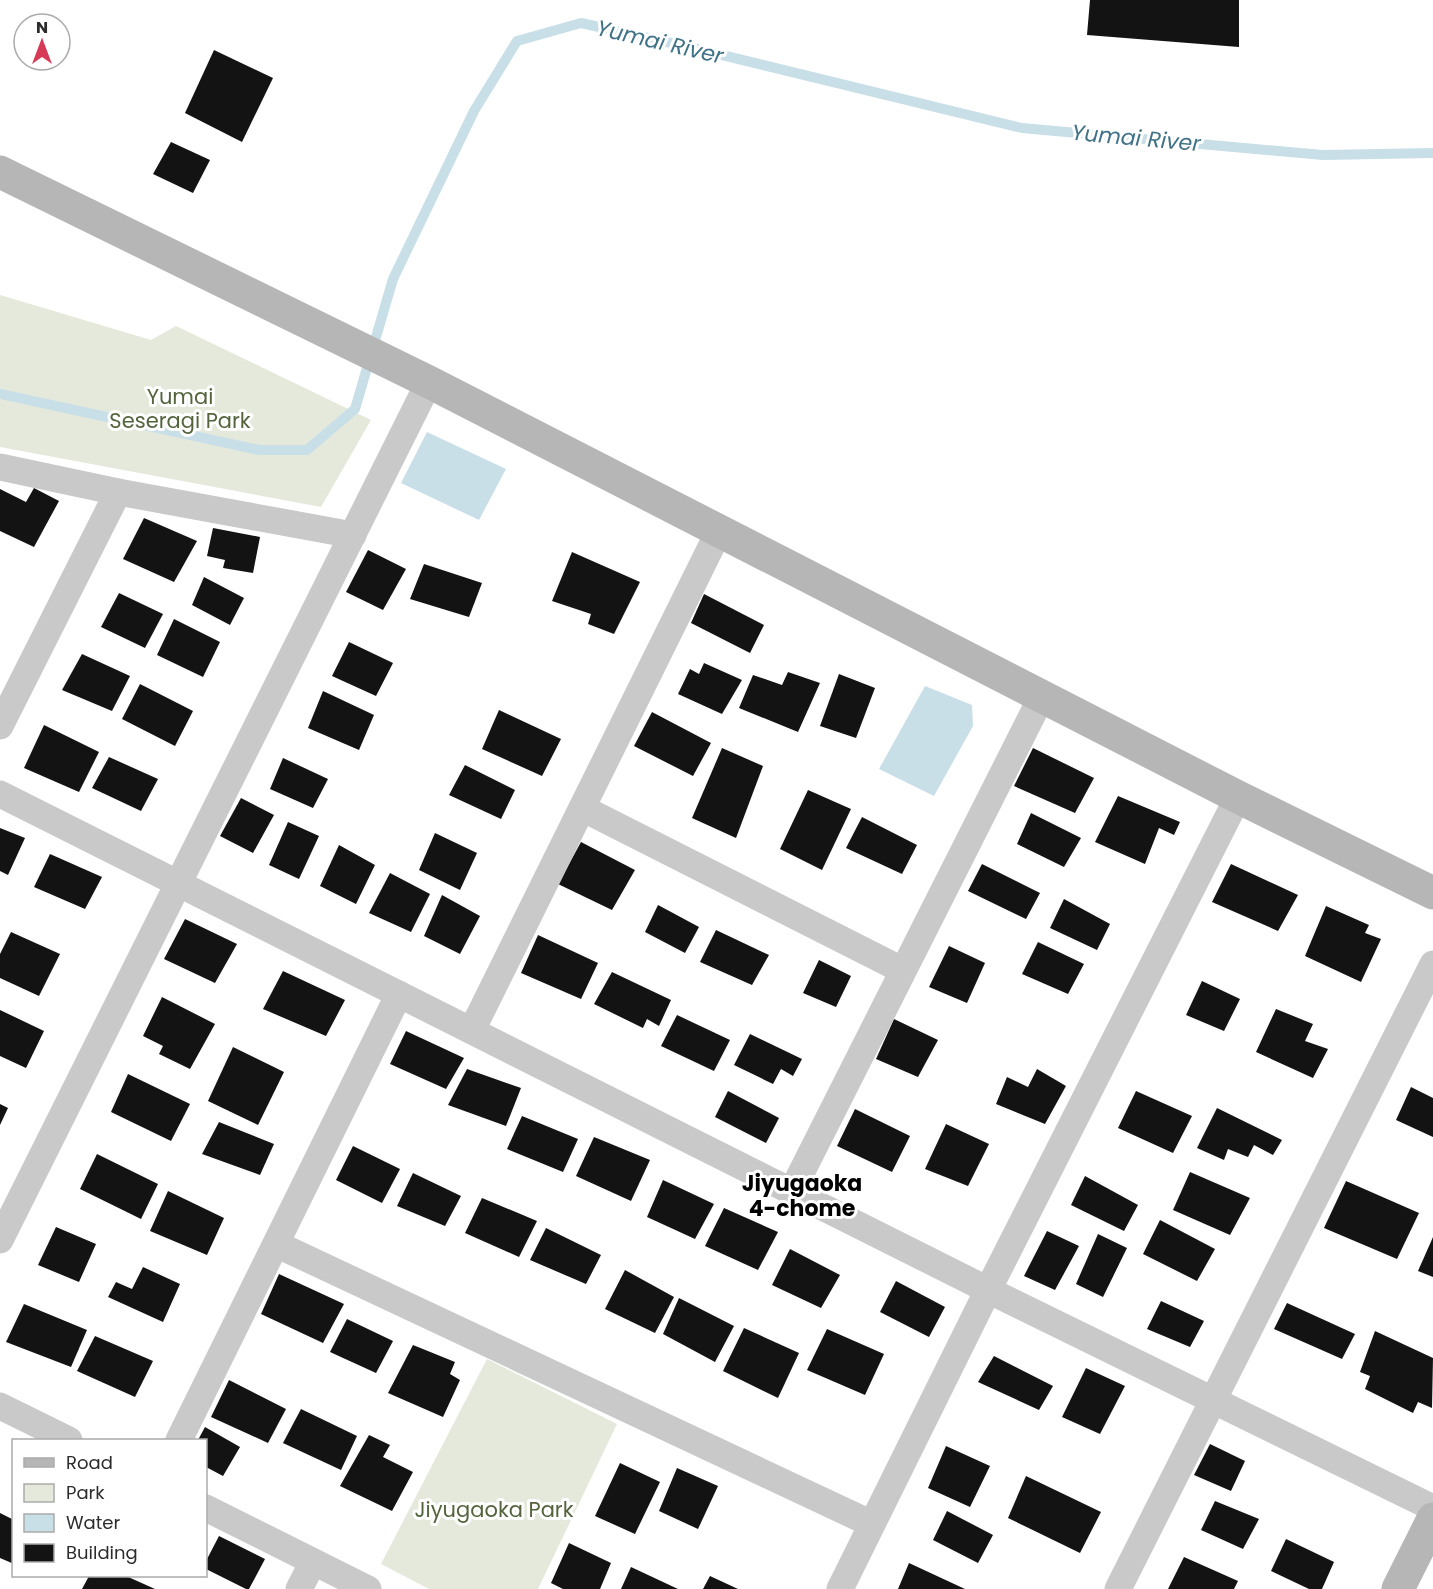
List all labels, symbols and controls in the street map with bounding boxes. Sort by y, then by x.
north arrow [12,12,72,72]
water label: Yumai River [593,12,727,72]
text: N [36,16,48,39]
water label: Yumai River [1070,117,1203,159]
park label: Yumai Seseragi Park [109,382,251,435]
district label: Jiyugaoka 4-chome [742,1168,862,1224]
legend [12,1439,207,1577]
text: Road [66,1450,113,1475]
text: Park [66,1480,105,1505]
park label: Jiyugaoka Park [414,1495,574,1524]
text: Water [66,1510,120,1535]
text: Building [66,1540,138,1565]

